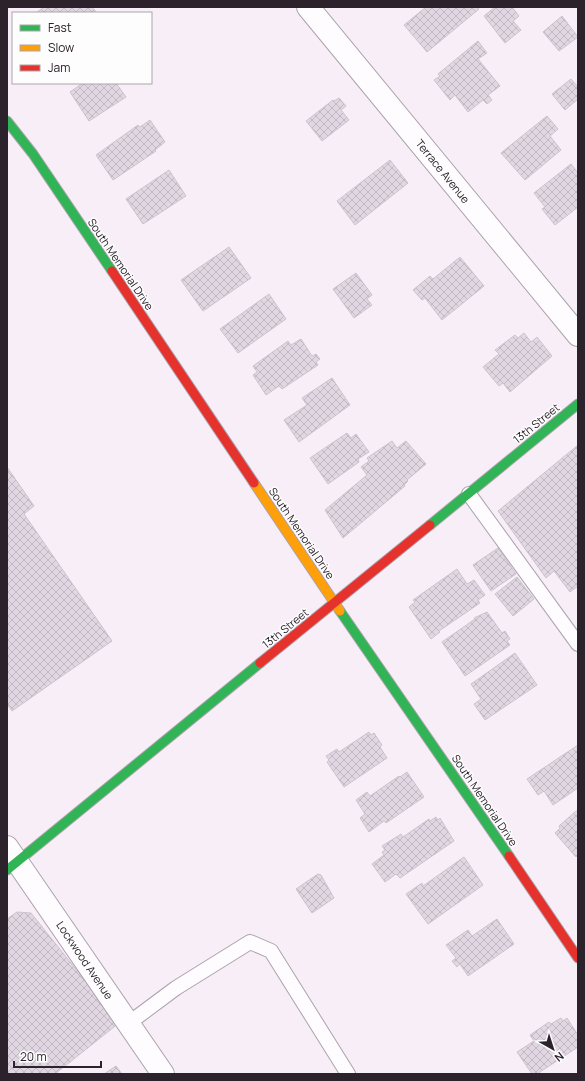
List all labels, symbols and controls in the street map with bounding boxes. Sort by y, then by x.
legend [12,12,152,84]
text: Fast [48,19,72,36]
text: Slow [48,39,74,56]
text: Jam [48,59,70,76]
street label: Terrace Avenue [413,136,474,207]
street label: South Memorial Drive [85,215,158,313]
street label: 13th Street [510,400,562,446]
street label: South Memorial Drive [266,484,339,582]
street label: 13th Street [259,605,311,651]
street label: South Memorial Drive [449,751,522,849]
street label: Lockwood Avenue [53,918,117,1003]
north arrow [533,1029,573,1069]
scale bar [14,1043,101,1069]
text: 20 m [20,1048,47,1065]
text: N [552,1049,567,1066]

